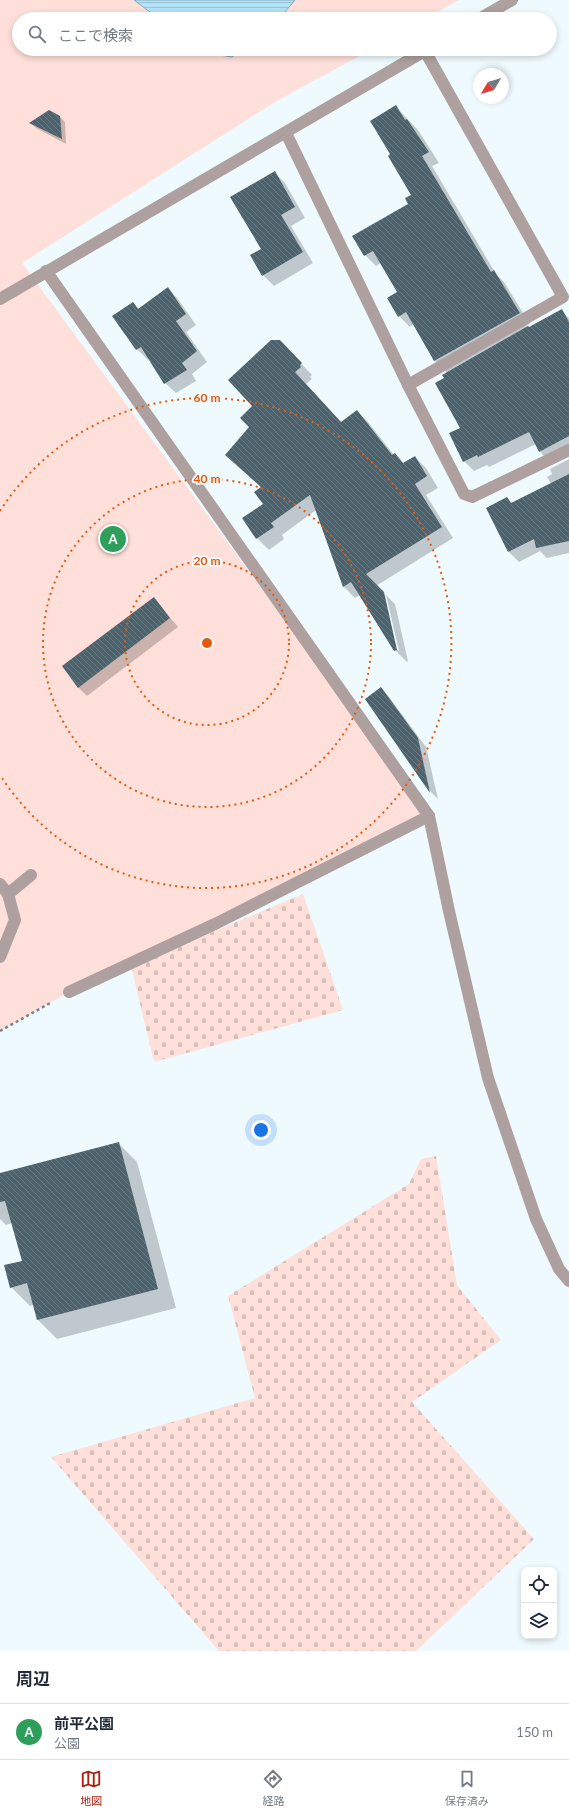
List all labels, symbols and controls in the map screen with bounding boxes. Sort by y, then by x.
search box [12,12,557,56]
icon: search [26,23,48,45]
text: ここで検索 [58,26,133,44]
north arrow [473,68,509,104]
text: 60 m [194,390,220,405]
text: 40 m [194,471,220,486]
pin: A [100,524,126,554]
text: 20 m [194,553,220,568]
centre of rings [200,636,214,650]
your location [251,1120,271,1140]
map controls [521,1567,557,1639]
button: locate [521,1567,557,1603]
button: layers [521,1603,557,1639]
text: 周辺 [16,1668,50,1689]
text: 前平公園 [54,1714,114,1732]
text: A [24,1724,34,1740]
text: 150 m [516,1724,553,1740]
text: 公園 [54,1735,80,1751]
tab: 地図 [80,1768,102,1808]
tab: 経路 [262,1768,284,1808]
tab: 保存済み [445,1768,489,1808]

